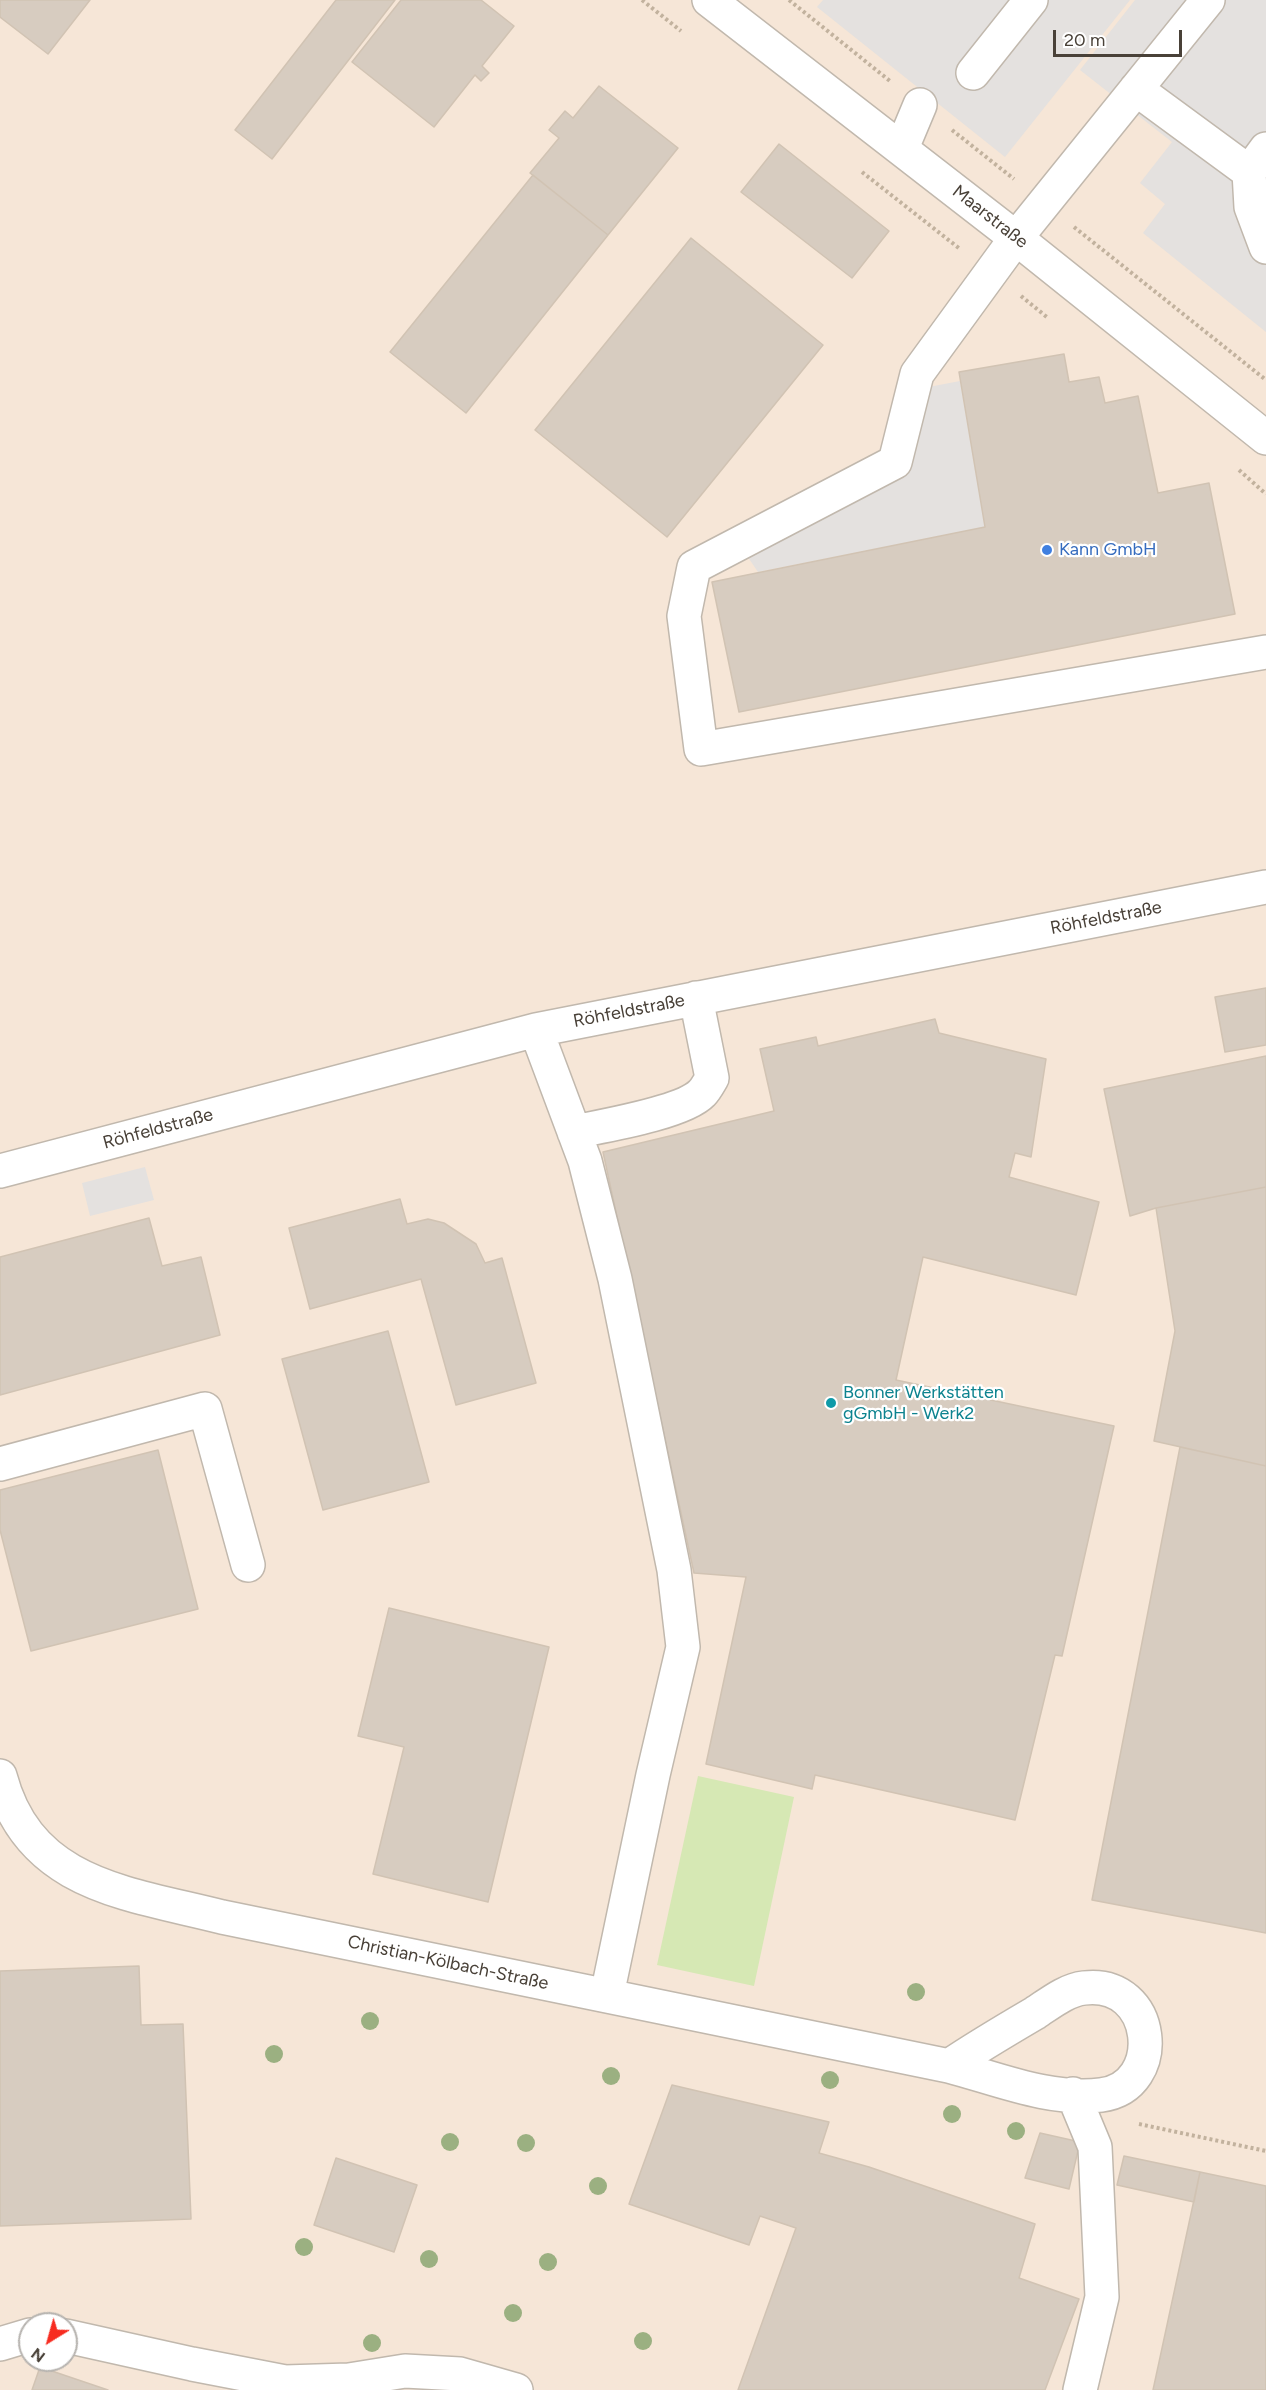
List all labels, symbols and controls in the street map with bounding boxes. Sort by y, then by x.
scale bar [1056,18,1185,56]
text: 20 m [1064,29,1105,51]
street label: Maarstraße [948,181,1032,253]
place label: Kann GmbH [1059,539,1157,561]
marker: Kann GmbH [1040,543,1054,557]
street label: Röhfeldstraße [1048,897,1164,939]
street label: Röhfeldstraße [571,990,687,1032]
street label: Röhfeldstraße [101,1104,215,1154]
place label: Bonner Werkstätten gGmbH - Werk2 [843,1382,1004,1424]
marker: Bonner Werkstätten gGmbH - Werk2 [824,1396,838,1410]
street label: Christian-Kölbach-Straße [346,1931,550,1995]
north arrow [18,2312,78,2372]
text: N [27,2344,49,2366]

